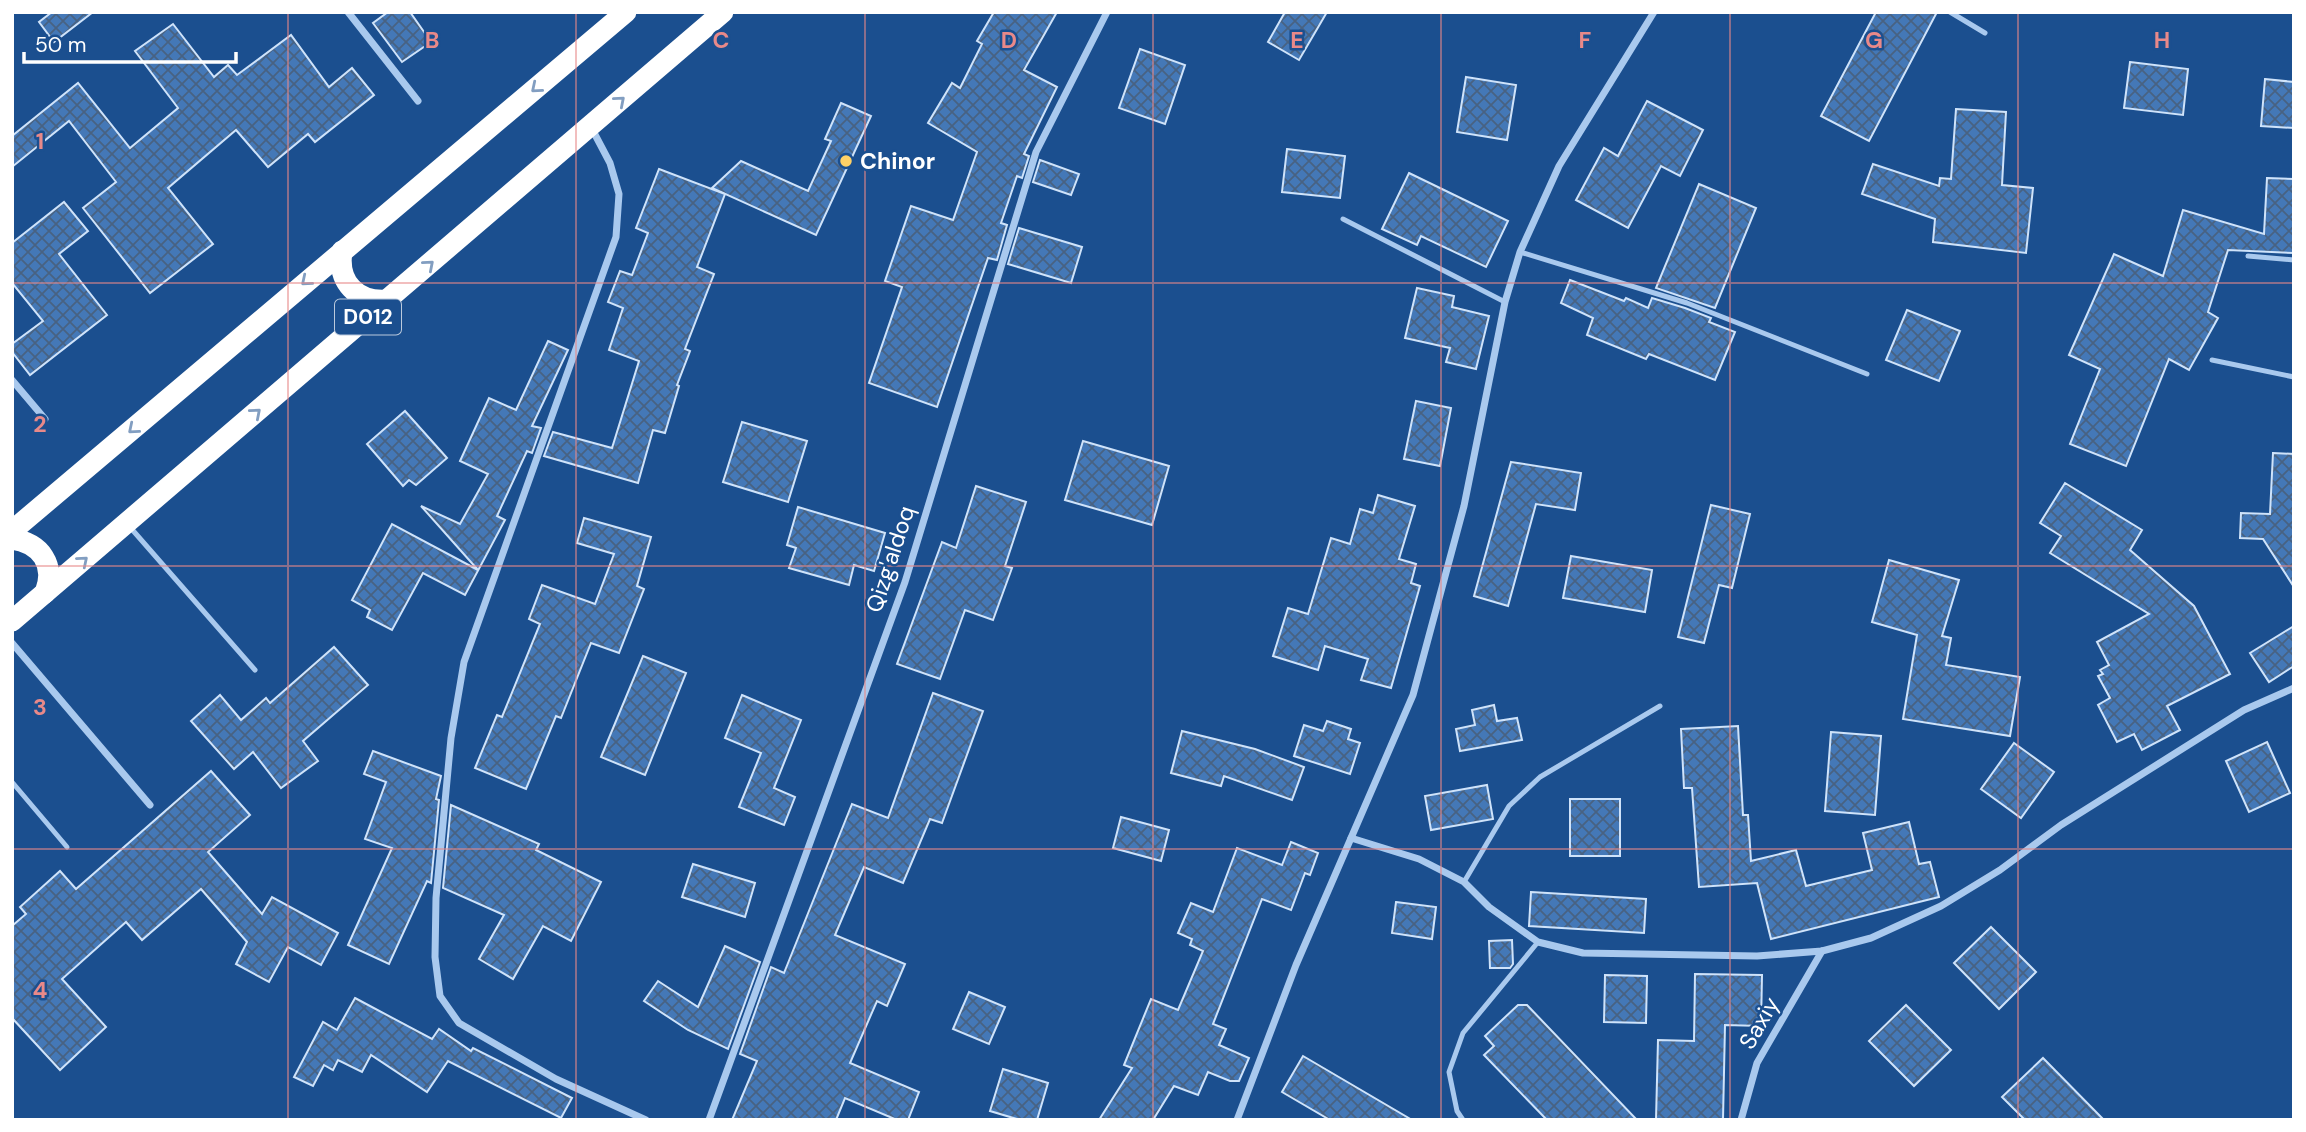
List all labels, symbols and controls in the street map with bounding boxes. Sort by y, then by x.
scale bar [24,21,236,65]
text: B [425,25,439,55]
text: C [713,25,729,55]
text: D [1001,25,1017,55]
text: E [1290,25,1304,55]
text: F [1579,25,1592,55]
text: G [1865,25,1883,55]
text: H [2154,25,2170,55]
text: 50 m [35,31,86,59]
one-way arrow [532,80,545,92]
one-way arrow [612,97,625,109]
text: 1 [36,126,44,156]
place label: Chinor [860,146,935,176]
marker: Chinor [838,153,854,169]
one-way arrow [420,261,433,273]
one-way arrow [301,273,314,286]
road number: D012 [335,300,401,334]
text: 2 [33,409,47,439]
one-way arrow [247,409,260,421]
one-way arrow [128,421,141,433]
street label: Qizg'aldoq [859,502,921,616]
one-way arrow [74,557,87,569]
text: 3 [33,692,47,722]
text: 4 [33,975,48,1005]
street label: Saxiy [1732,991,1786,1055]

